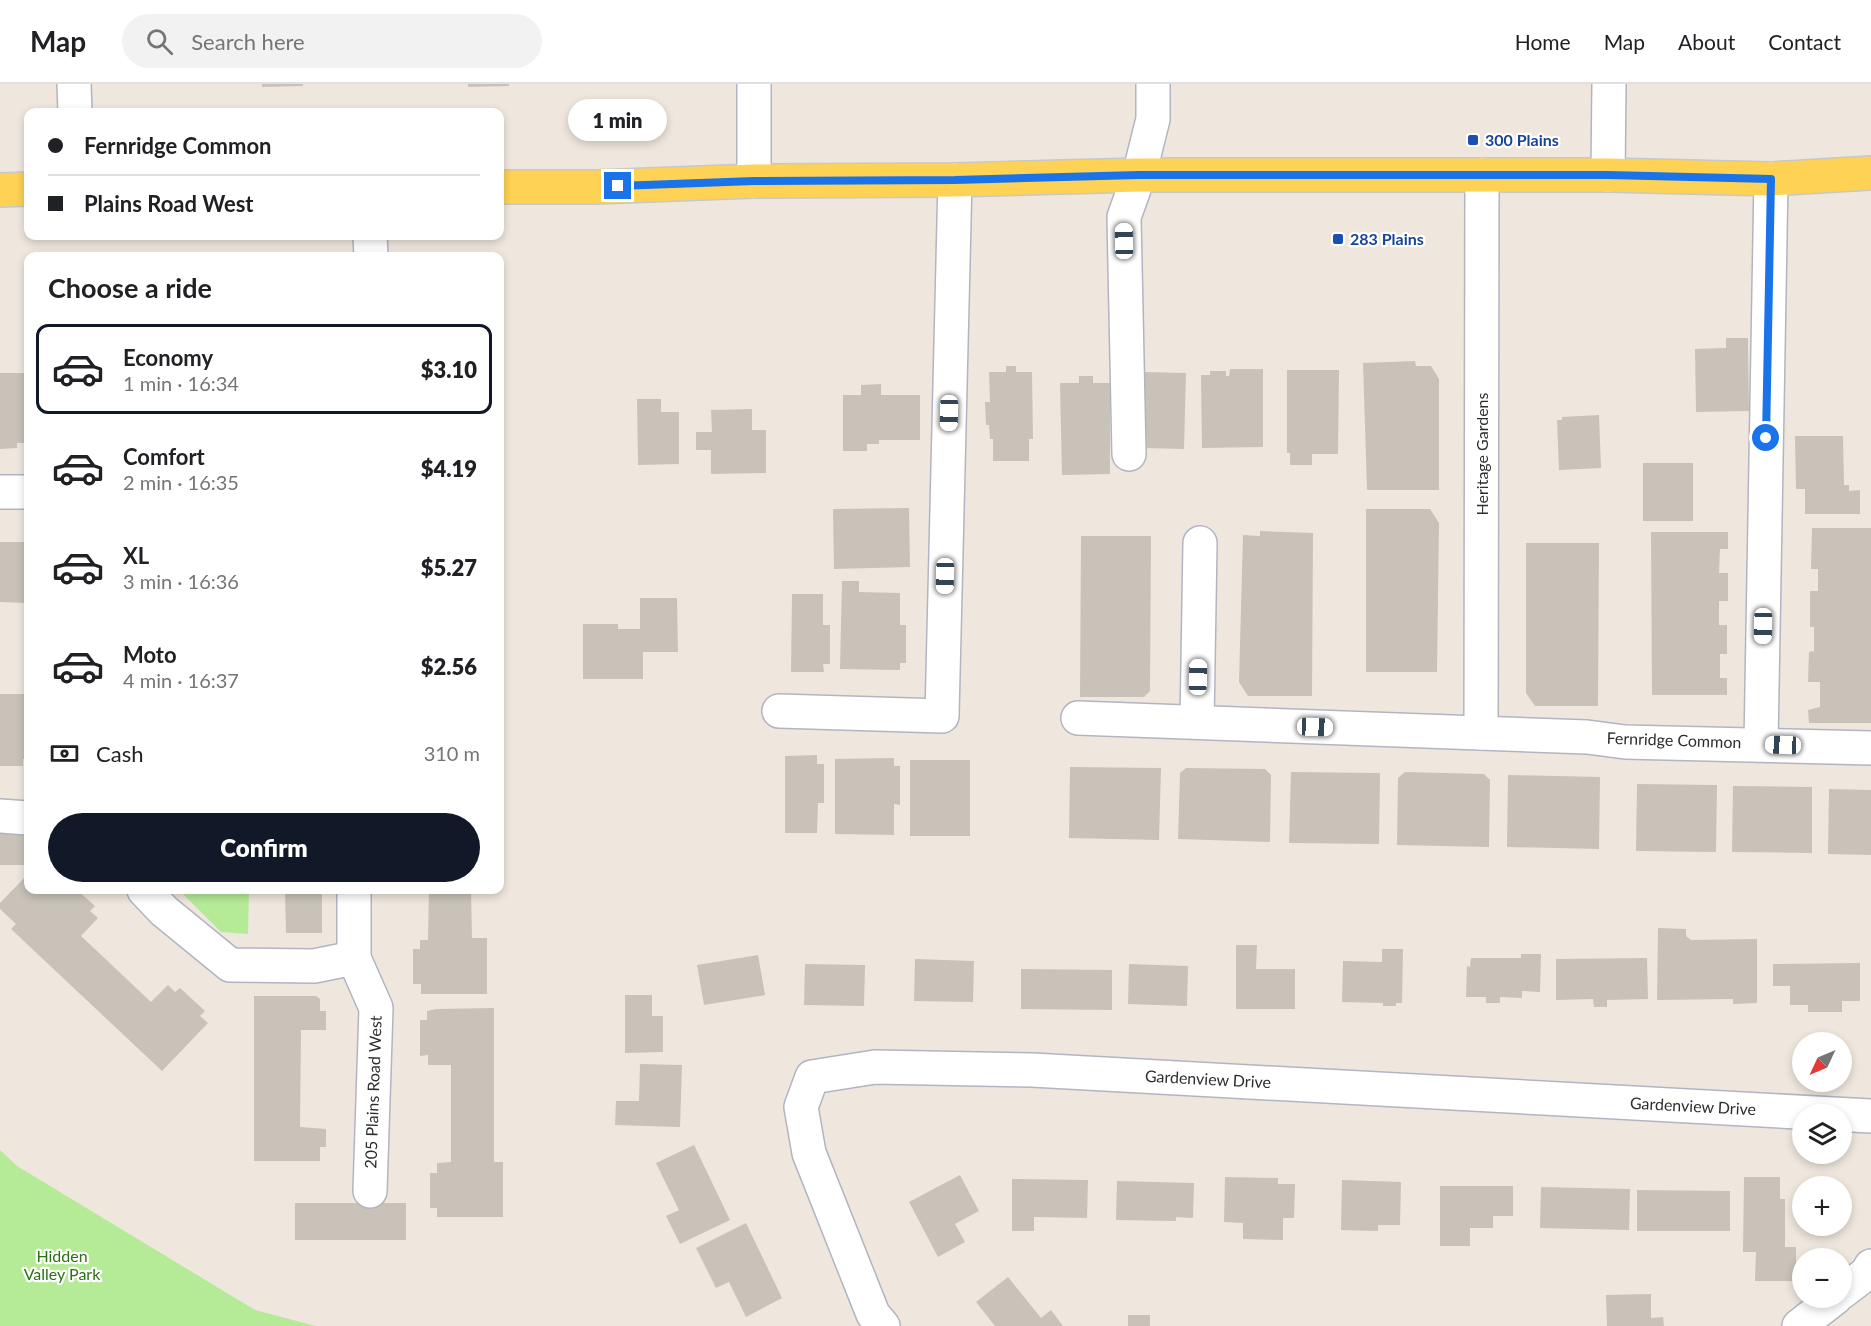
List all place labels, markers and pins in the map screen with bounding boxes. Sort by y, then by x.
place label: 300 Plains [1485,130,1559,149]
marker: 300 Plains [1466,133,1480,147]
place label: 283 Plains [1350,229,1424,248]
marker: 283 Plains [1331,232,1345,246]

